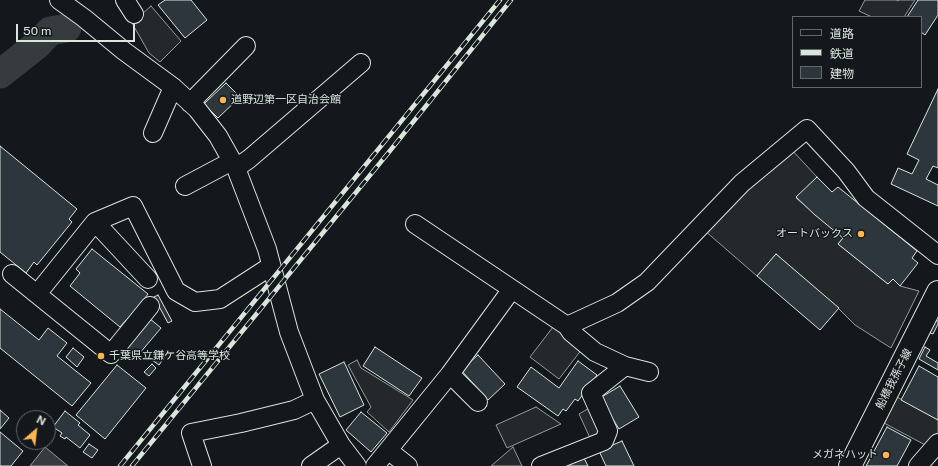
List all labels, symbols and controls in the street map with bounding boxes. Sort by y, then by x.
scale bar [18,16,137,42]
legend [792,16,922,88]
text: 50 m [23,24,51,38]
text: 道路 [830,27,854,41]
text: 鉄道 [830,47,854,61]
text: 建物 [830,67,854,81]
place label: 道野辺第一区自治会館 [231,93,341,107]
marker: 道野辺第一区自治会館 [218,95,228,105]
place label: オートバックス [776,227,853,241]
marker: オートバックス [856,229,866,239]
street label: 船橋我孫子線 [873,347,915,411]
place label: 千葉県立鎌ケ谷高等学校 [109,349,230,363]
marker: 千葉県立鎌ケ谷高等学校 [96,351,106,361]
north arrow [16,410,56,450]
text: N [35,413,48,428]
place label: メガネハット [812,448,878,462]
marker: メガネハット [881,450,891,460]

